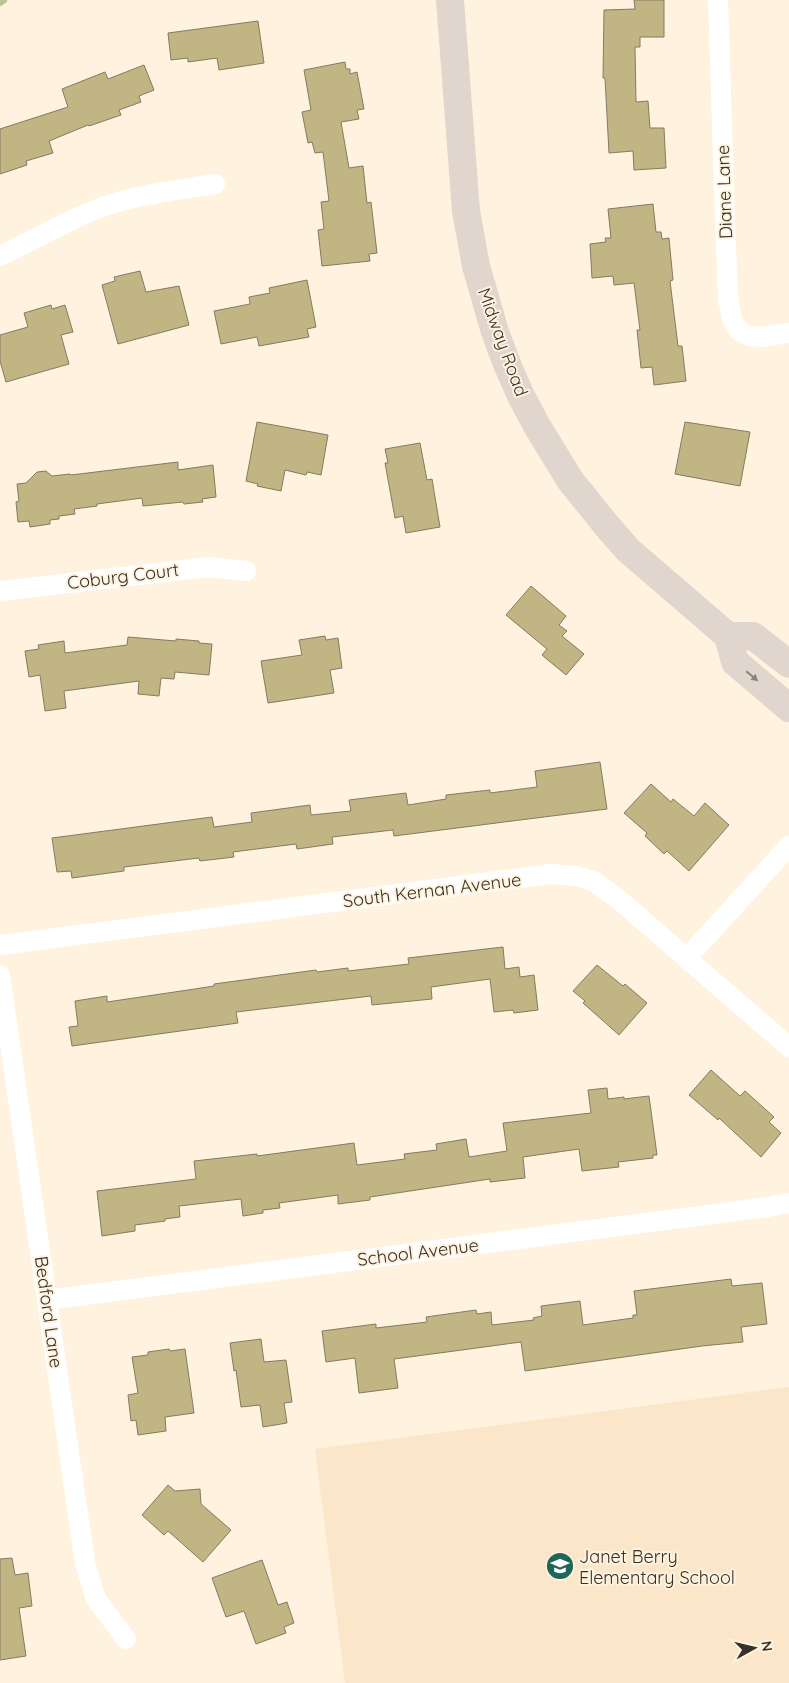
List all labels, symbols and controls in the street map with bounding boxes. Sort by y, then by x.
street label: Diane Lane [711,145,737,239]
street label: Midway Road [473,285,533,399]
street label: Coburg Court [66,558,180,594]
one-way arrow [745,670,757,682]
street label: South Kernan Avenue [342,868,522,912]
street label: School Avenue [356,1233,480,1271]
street label: Bedford Lane [30,1255,68,1369]
place label: Janet Berry Elementary School [579,1545,735,1589]
school or university icon: Janet Berry Elementary School [545,1551,575,1581]
north arrow [729,1623,779,1673]
text: N [757,1640,777,1653]

